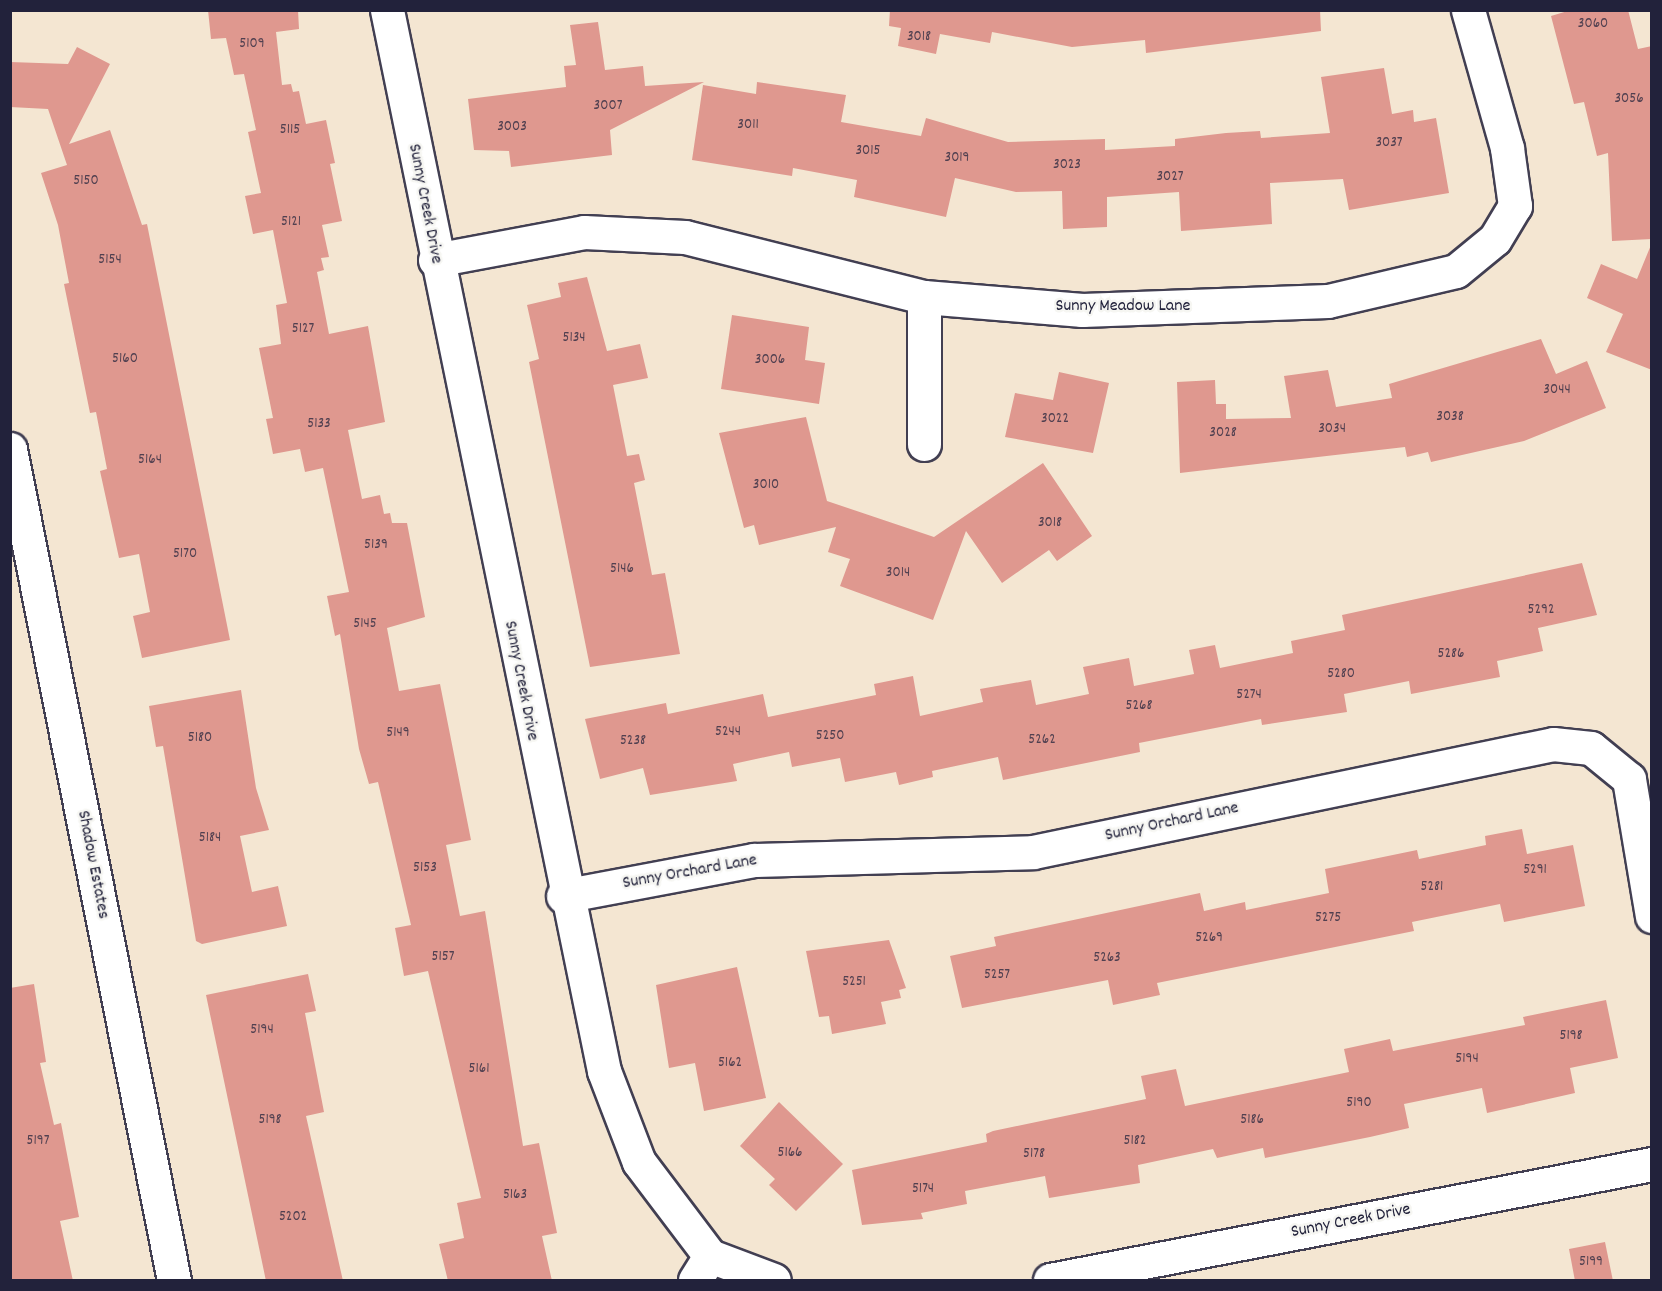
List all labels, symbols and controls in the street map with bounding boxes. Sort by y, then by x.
house number: 3060 [1578,16,1608,34]
house number: 3018 [907,29,931,47]
house number: 5109 [239,36,265,54]
house number: 3056 [1614,91,1644,109]
house number: 3007 [594,98,622,116]
house number: 3011 [737,117,759,135]
house number: 3003 [497,119,527,137]
house number: 5115 [280,122,300,140]
house number: 3037 [1375,135,1403,153]
street label: Sunny Creek Drive [402,142,446,266]
house number: 3015 [855,143,881,161]
house number: 3019 [945,150,969,168]
house number: 3023 [1053,157,1081,175]
house number: 3027 [1156,169,1184,187]
house number: 5150 [73,173,99,191]
house number: 5121 [281,214,301,232]
house number: 5154 [98,252,122,270]
street label: Sunny Meadow Lane [1056,296,1190,318]
house number: 5127 [292,321,314,339]
house number: 5134 [562,330,586,348]
house number: 5160 [112,351,138,369]
house number: 3006 [755,352,785,370]
house number: 3044 [1543,382,1571,400]
house number: 3038 [1436,409,1464,427]
house number: 3022 [1041,411,1069,429]
house number: 5133 [307,416,331,434]
house number: 3034 [1318,421,1346,439]
house number: 3028 [1209,425,1237,443]
house number: 5164 [138,452,162,470]
house number: 3010 [753,477,779,495]
house number: 3018 [1038,515,1062,533]
house number: 5139 [364,537,388,555]
house number: 5170 [173,546,197,564]
house number: 5146 [610,561,634,579]
house number: 3014 [886,565,910,583]
house number: 5292 [1528,602,1554,620]
house number: 5145 [353,616,377,634]
street label: Sunny Creek Drive [498,619,542,743]
house number: 5286 [1438,646,1464,664]
house number: 5280 [1327,666,1355,684]
house number: 5274 [1236,687,1262,705]
house number: 5268 [1126,698,1152,716]
house number: 5244 [715,724,741,742]
house number: 5149 [386,725,410,743]
house number: 5250 [816,728,844,746]
house number: 5180 [188,730,212,748]
house number: 5262 [1028,732,1056,750]
house number: 5238 [620,733,646,751]
street label: Sunny Orchard Lane [1103,798,1241,848]
street label: Shadow Estates [71,809,113,921]
house number: 5184 [199,830,221,848]
street label: Sunny Orchard Lane [621,851,759,895]
house number: 5153 [413,860,437,878]
house number: 5291 [1523,862,1547,880]
house number: 5281 [1421,879,1443,897]
house number: 5275 [1315,910,1341,928]
house number: 5269 [1195,930,1223,948]
house number: 5157 [432,949,454,967]
house number: 5263 [1093,950,1121,968]
house number: 5257 [984,967,1010,985]
house number: 5251 [842,974,866,992]
house number: 5194 [250,1022,274,1040]
house number: 5198 [1559,1028,1583,1046]
house number: 5194 [1455,1051,1479,1069]
house number: 5162 [718,1055,742,1073]
house number: 5161 [469,1061,489,1079]
house number: 5190 [1346,1095,1372,1113]
house number: 5198 [258,1112,282,1130]
house number: 5186 [1240,1112,1264,1130]
house number: 5197 [27,1133,49,1151]
house number: 5182 [1124,1133,1146,1151]
house number: 5166 [778,1145,802,1163]
house number: 5178 [1023,1146,1045,1164]
house number: 5174 [912,1181,934,1199]
house number: 5163 [503,1187,527,1205]
street label: Sunny Creek Drive [1289,1200,1413,1244]
house number: 5202 [279,1209,307,1227]
house number: 5199 [1579,1254,1603,1272]

